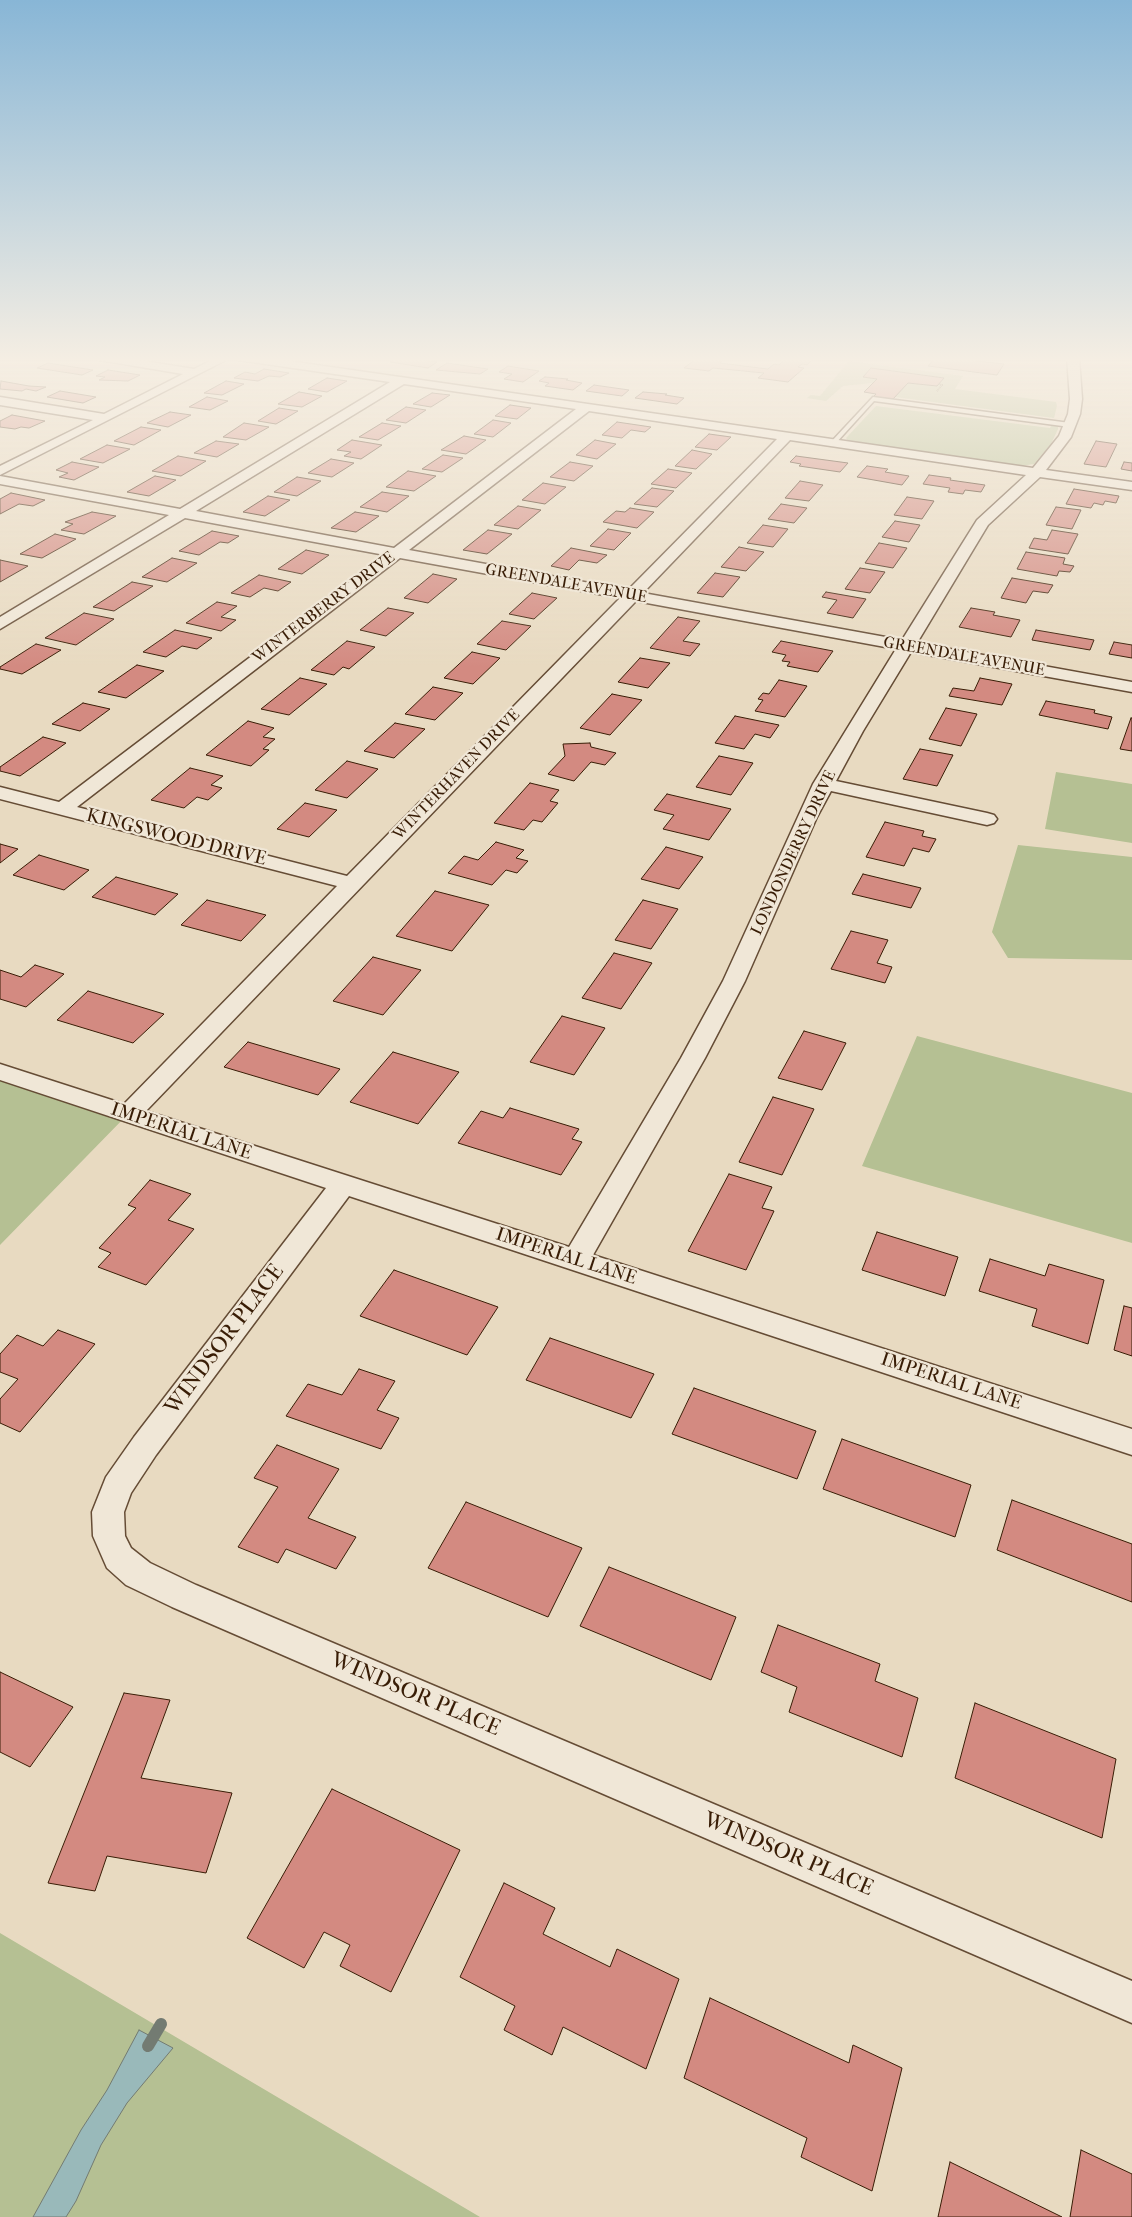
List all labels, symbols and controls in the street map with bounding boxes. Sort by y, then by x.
street label: WINTERBERRY DRIVE [249,548,399,668]
street label: GREENDALE AVENUE [484,560,648,608]
street label: GREENDALE AVENUE [882,633,1046,681]
street label: WINTERHAVEN DRIVE [390,706,524,844]
street label: LONDONDERRY DRIVE [747,768,841,938]
street label: KINGSWOOD DRIVE [84,805,268,871]
street label: IMPERIAL LANE [108,1098,254,1166]
street label: IMPERIAL LANE [493,1223,639,1291]
street label: WINDSOR PLACE [160,1260,290,1420]
street label: IMPERIAL LANE [878,1348,1024,1416]
street label: WINDSOR PLACE [326,1647,504,1743]
street label: WINDSOR PLACE [699,1807,877,1903]

